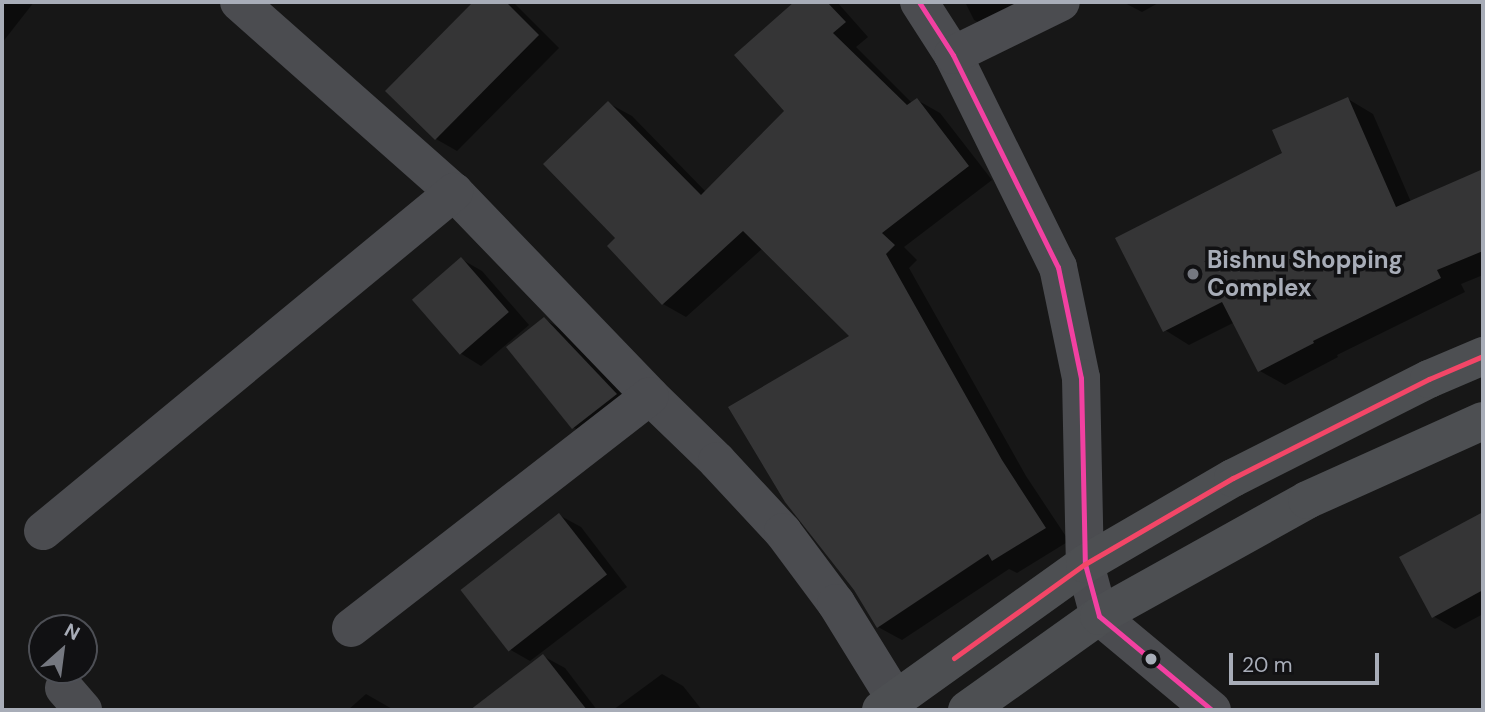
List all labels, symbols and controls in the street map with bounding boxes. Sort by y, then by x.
place label: Bishnu Shopping Complex [1207,246,1403,302]
marker: Bishnu Shopping Complex [1185,266,1201,282]
north arrow [28,614,98,684]
text: N [60,617,84,646]
scale bar [1233,638,1384,682]
text: 20 m [1242,651,1293,679]
unlabelled marker [1144,652,1158,666]

